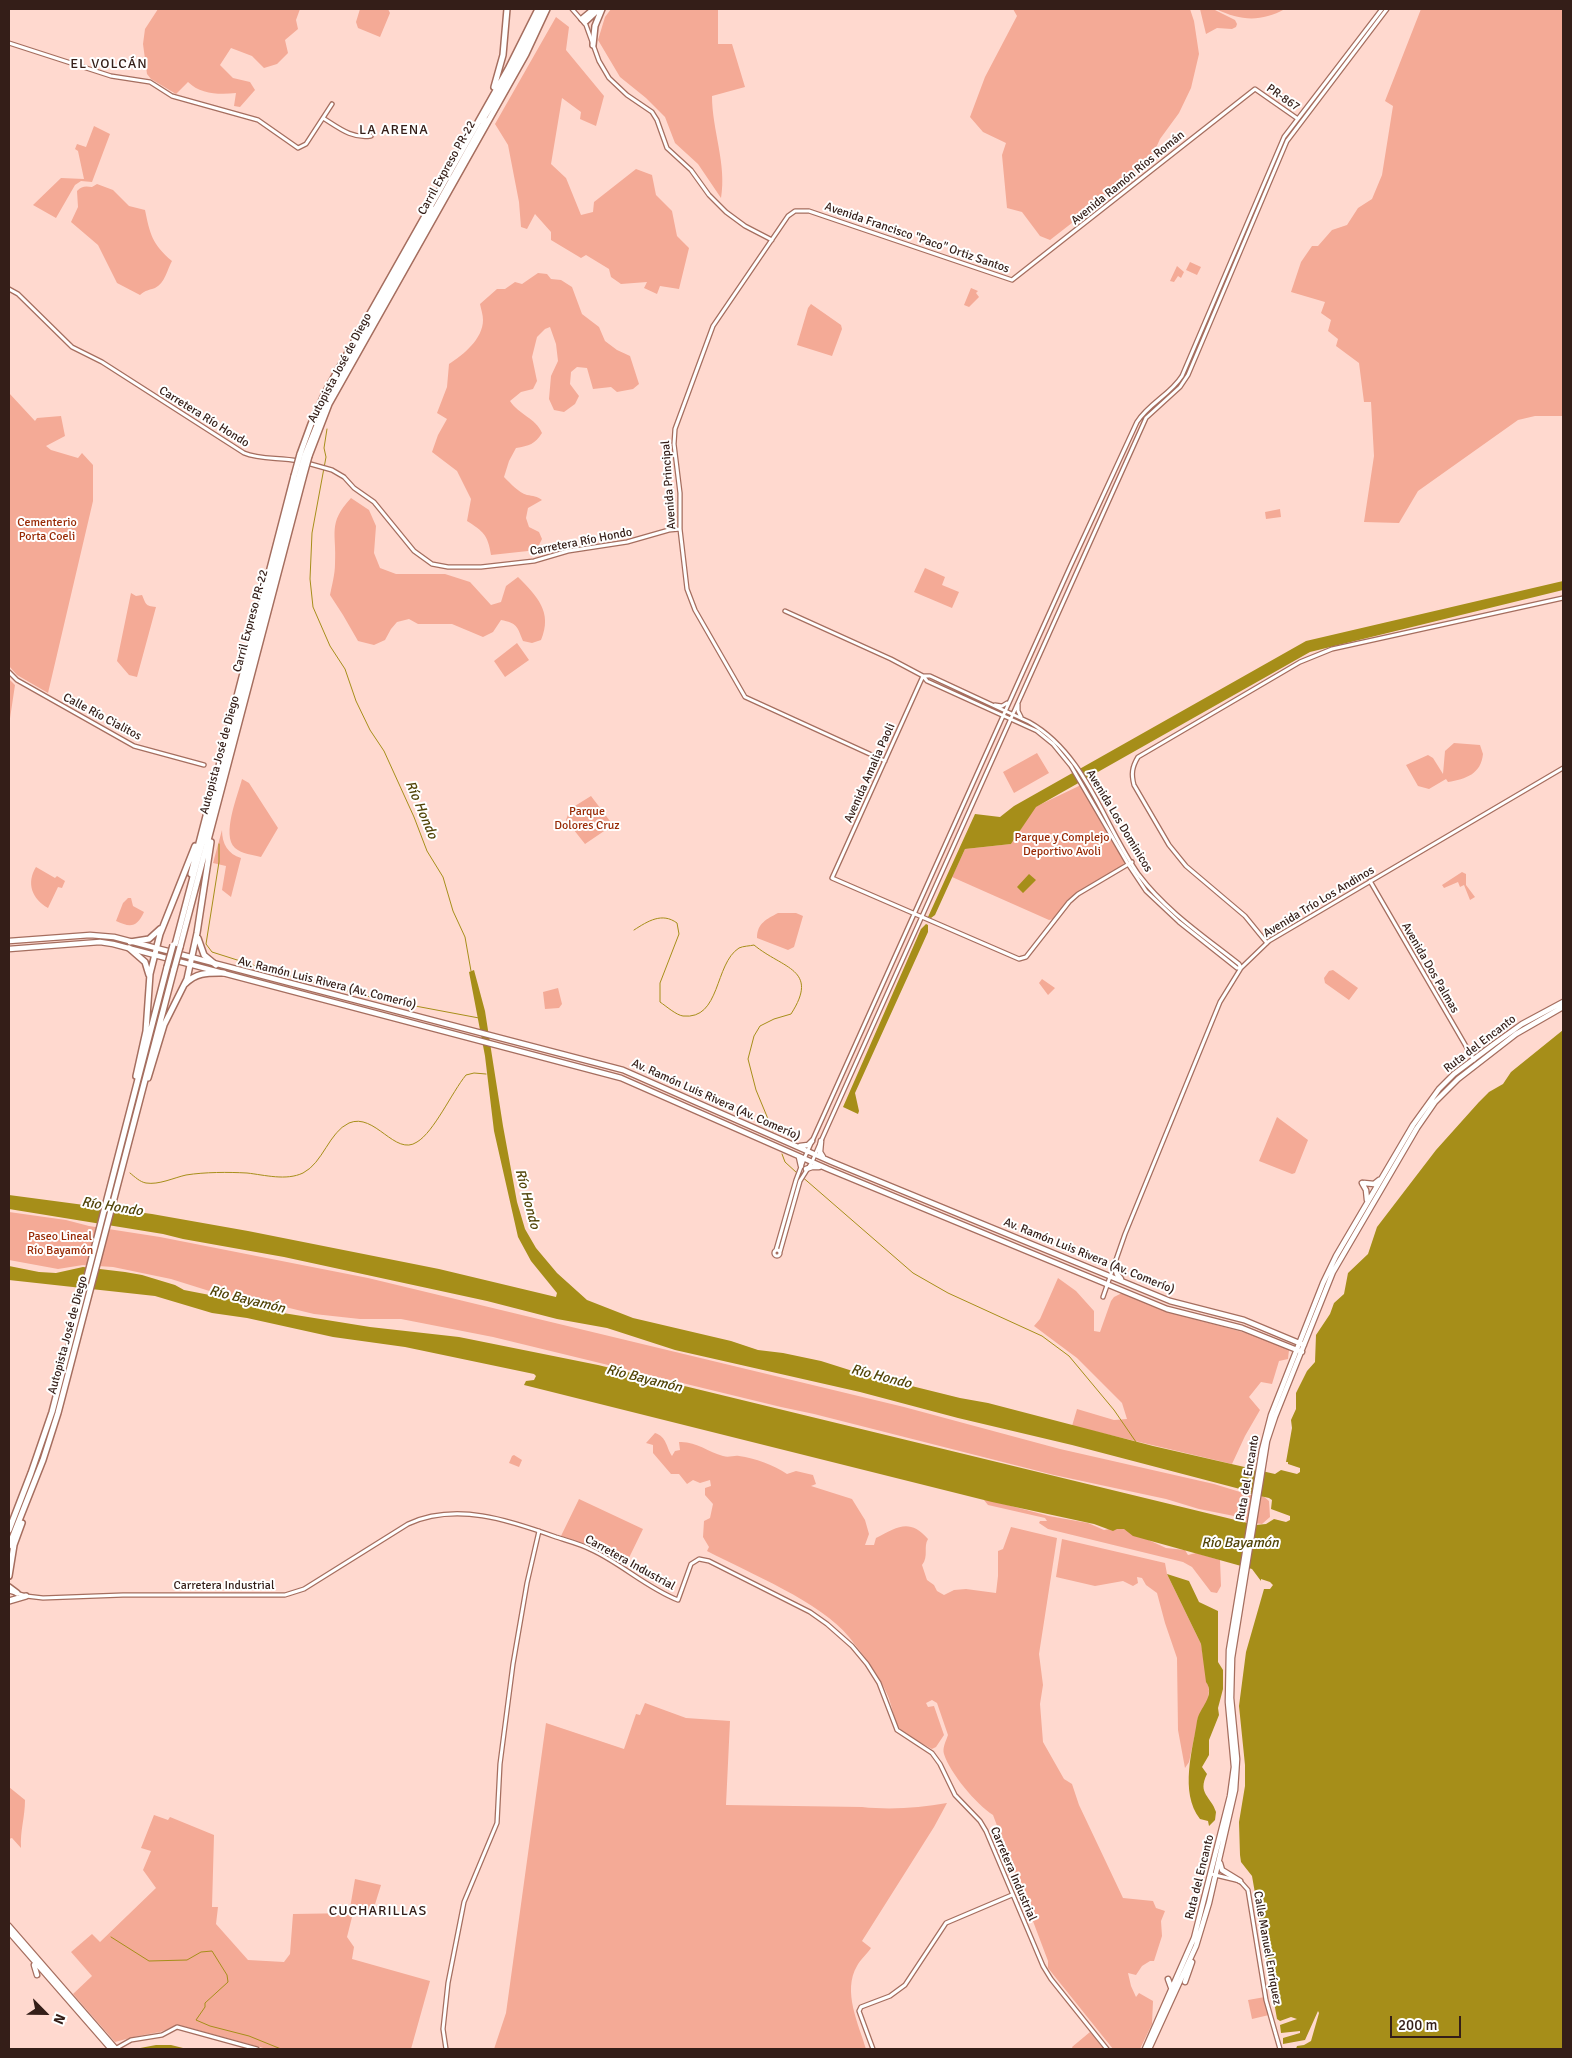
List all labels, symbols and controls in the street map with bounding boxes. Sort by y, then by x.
district label: EL VOLCÁN [69,56,149,72]
street label: PR-867 [1264,81,1302,115]
street label: Carril Expreso PR-22 [415,118,479,218]
district label: LA ARENA [358,122,430,138]
street label: Avenida Ramón Ríos Román [1068,128,1188,228]
street label: Avenida Francisco "Paco" Ortiz Santos [823,200,1011,276]
street label: Autopista José de Diego [305,311,375,425]
street label: Carretera Río Hondo [156,383,252,451]
street label: Avenida Principal [659,440,679,530]
park label: Cementerio Porta Coeli [17,516,77,544]
street label: Carretera Río Hondo [529,525,633,559]
street label: Carril Expreso PR-22 [230,568,272,674]
street label: Calle Río Cialitos [60,690,144,744]
street label: Autopista José de Diego [197,694,243,816]
street label: Avenida Amalia Paoli [842,721,898,825]
street label: Avenida Los Dominicos [1083,767,1155,875]
water label: Río Hondo [401,778,441,842]
park label: Parque Dolores Cruz [554,805,620,833]
park label: Parque y Complejo Deportivo Avoli [1014,831,1110,859]
street label: Avenida Trío Los Andinos [1261,863,1377,941]
street label: Avenida Dos Palmas [1398,920,1462,1016]
street label: Av. Ramón Luis Rivera (Av. Comerío) [236,954,418,1012]
street label: Ruta del Encanto [1441,1012,1519,1076]
street label: Av. Ramón Luis Rivera (Av. Comerío) [629,1056,803,1144]
water label: Río Hondo [511,1167,543,1231]
water label: Río Hondo [80,1194,144,1220]
street label: Av. Ramón Luis Rivera (Av. Comerío) [1001,1215,1177,1297]
park label: Paseo Lineal Río Bayamón [27,1230,93,1258]
street label: Autopista José de Diego [45,1274,91,1396]
water label: Río Bayamón [207,1282,287,1318]
water label: Río Bayamón [604,1361,684,1397]
water label: Río Hondo [849,1361,913,1393]
street label: Ruta del Encanto [1233,1434,1263,1522]
street label: Carretera Industrial [582,1532,678,1594]
water label: Río Bayamón [1201,1535,1279,1551]
street label: Carretera Industrial [174,1579,274,1593]
street label: Carretera Industrial [987,1825,1039,1923]
street label: Ruta del Encanto [1183,1833,1217,1921]
street label: Calle Manuel Enríquez [1250,1890,1284,2006]
district label: CUCHARILLAS [327,1903,429,1919]
north arrow [20,1988,70,2038]
scale bar [1392,2006,1463,2038]
text: N [50,2011,69,2027]
text: 200 m [1398,2016,1438,2034]

